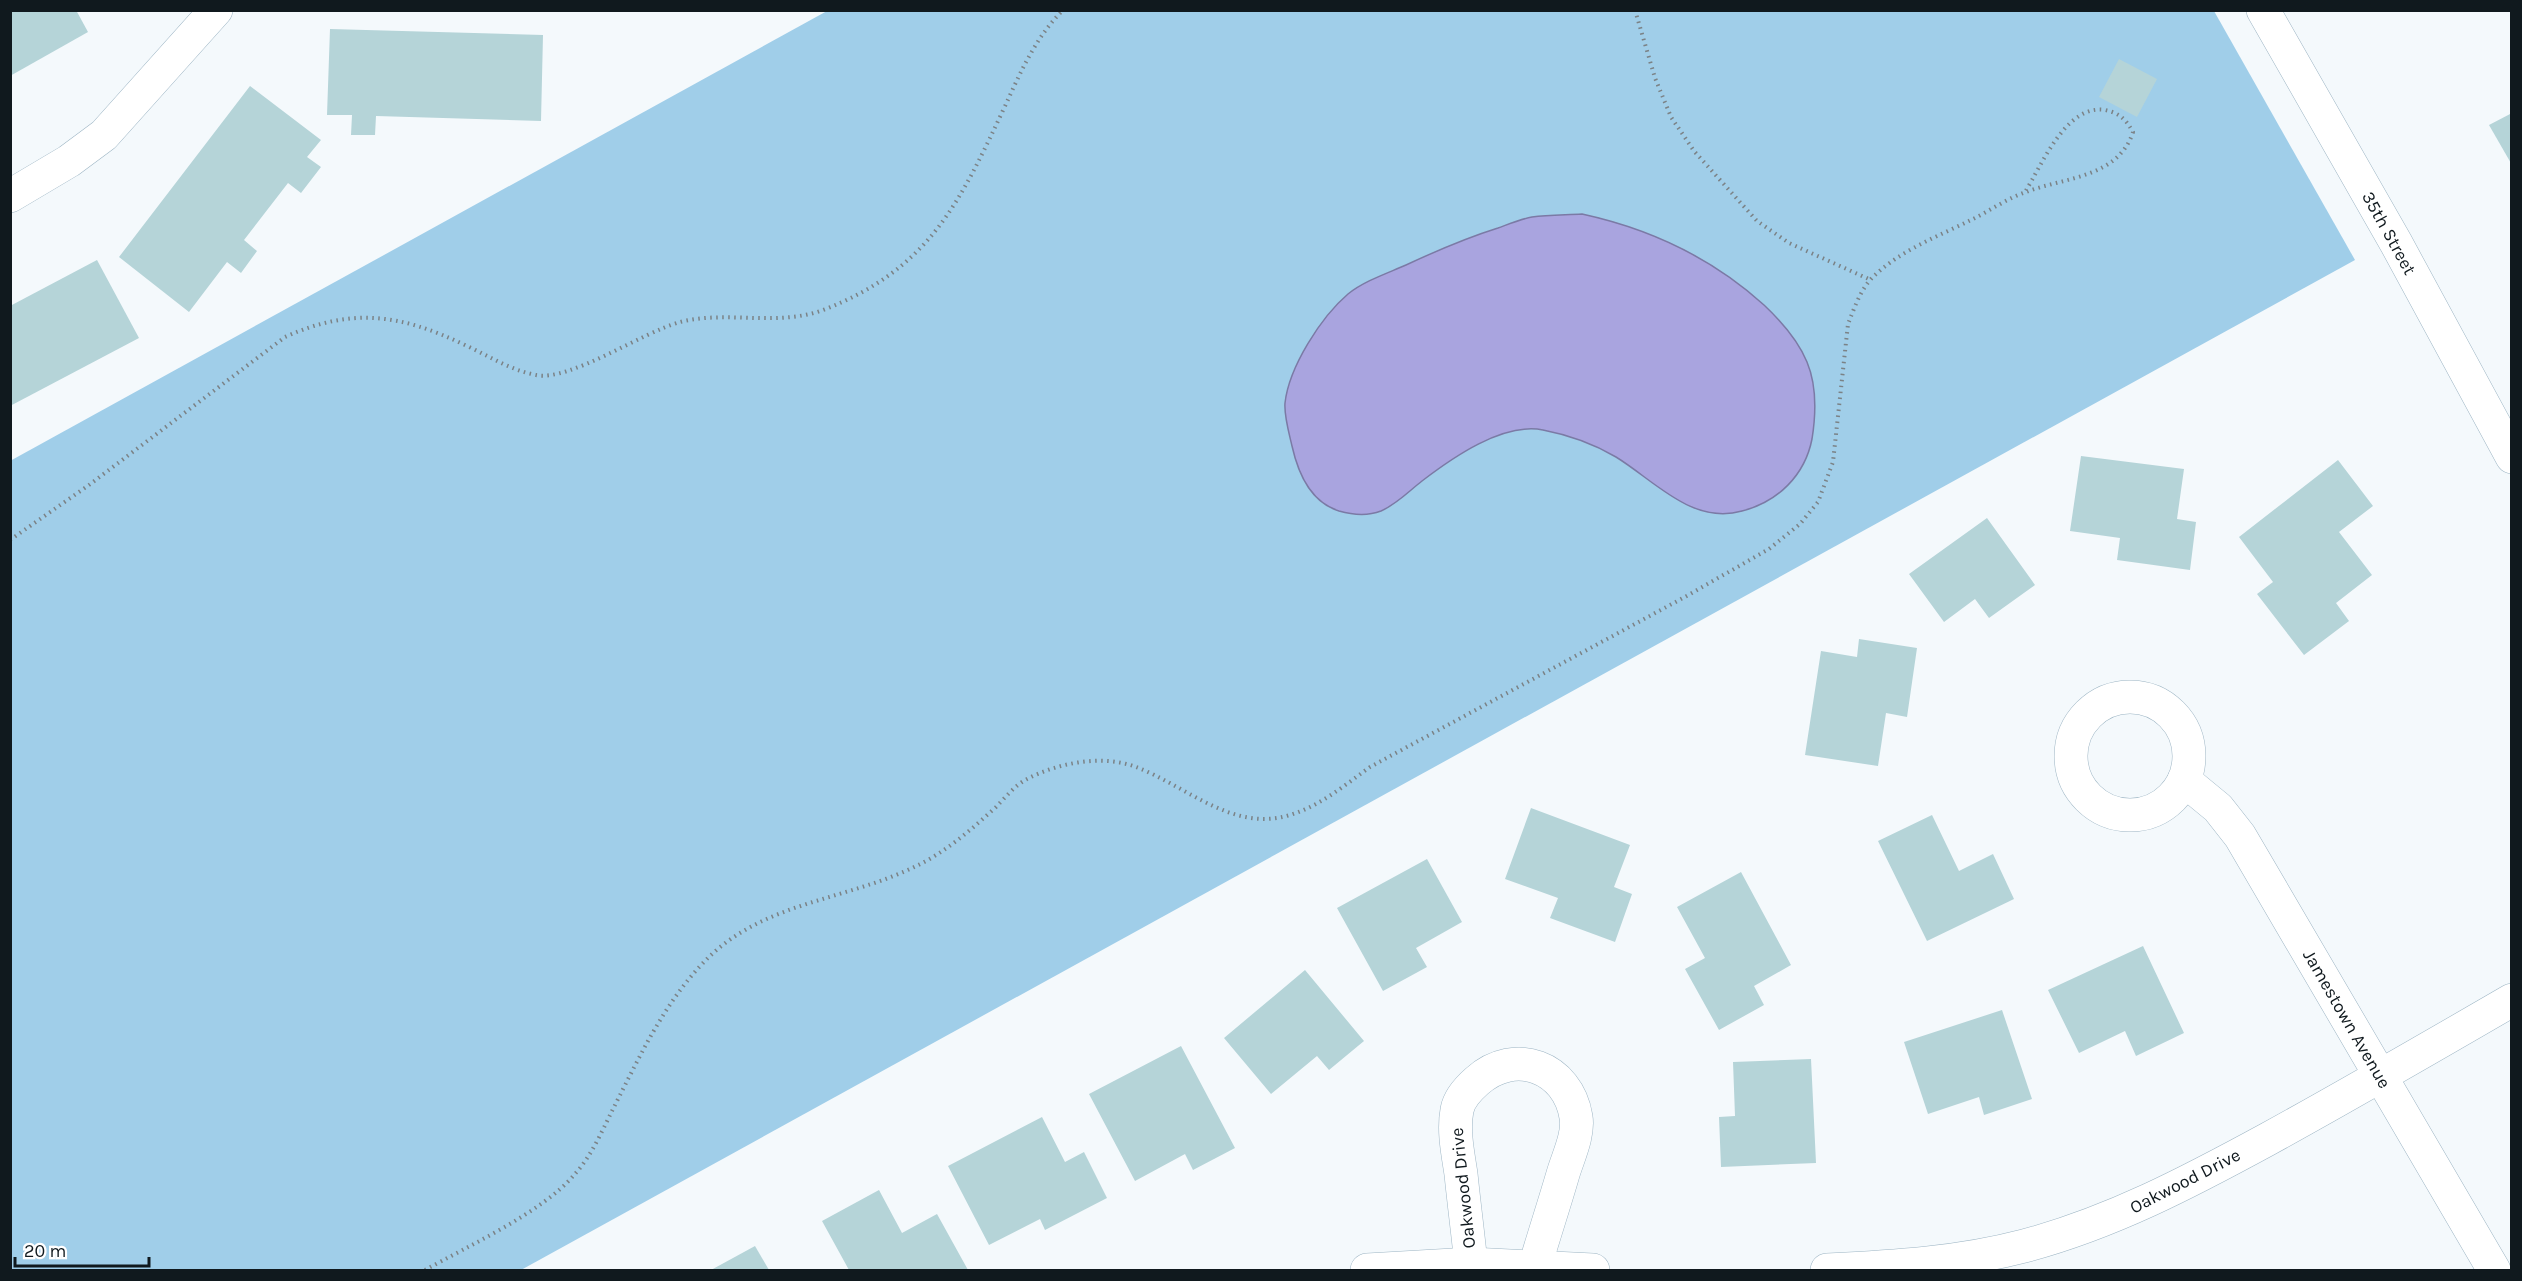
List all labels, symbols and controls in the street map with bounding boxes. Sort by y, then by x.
street label: 35th Street [2357,187,2421,279]
street label: Jamestown Avenue [2298,946,2396,1092]
street label: Oakwood Drive [1446,1126,1480,1250]
street label: Oakwood Drive [2126,1144,2244,1218]
scale bar [15,1230,148,1268]
text: 20 m [24,1240,66,1262]

